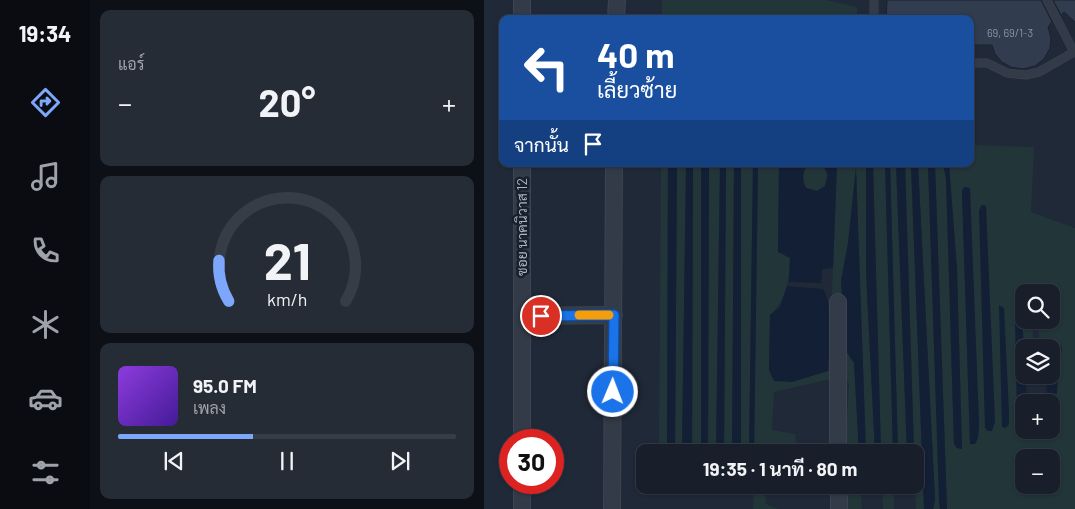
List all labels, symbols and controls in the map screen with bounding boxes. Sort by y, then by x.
text: 19:34 [19,20,71,46]
house number: 69, 69/1-3 [987,26,1033,39]
text: 40 m [597,33,674,75]
icon: left [514,35,579,100]
text: แอร์ [118,54,144,73]
text: เลี้ยวซ้าย [597,76,677,102]
text: 20° [258,79,316,125]
icon: directions [28,85,63,120]
text: − [118,86,132,120]
text: + [442,86,456,120]
icon: arrive [579,130,607,158]
text: จากนั้น [514,133,569,156]
icon: music [28,159,63,194]
street label: ซอย นาคนิวาส 12 [513,178,530,276]
text: 21 [263,228,311,290]
icon: phone [28,233,63,268]
map controls [1015,284,1060,494]
button: search [1015,284,1060,329]
text: km/h [267,288,307,310]
pin [520,295,562,337]
icon: arrive [527,302,555,330]
icon: climate [28,307,63,342]
button: layers [1015,339,1060,384]
position arrow [586,365,638,417]
text: 95.0 FM [193,374,257,397]
icon: car [28,381,63,416]
button: + [1015,394,1060,439]
text: เพลง [193,398,226,417]
speed limit sign: 30 [499,429,564,494]
icon: previous [160,447,188,475]
icon: pause [273,447,301,475]
icon: next [386,447,414,475]
button: − [1015,449,1060,494]
icon: filters [28,455,63,490]
text: 19:35 · 1 นาที · 80 m [703,457,857,480]

